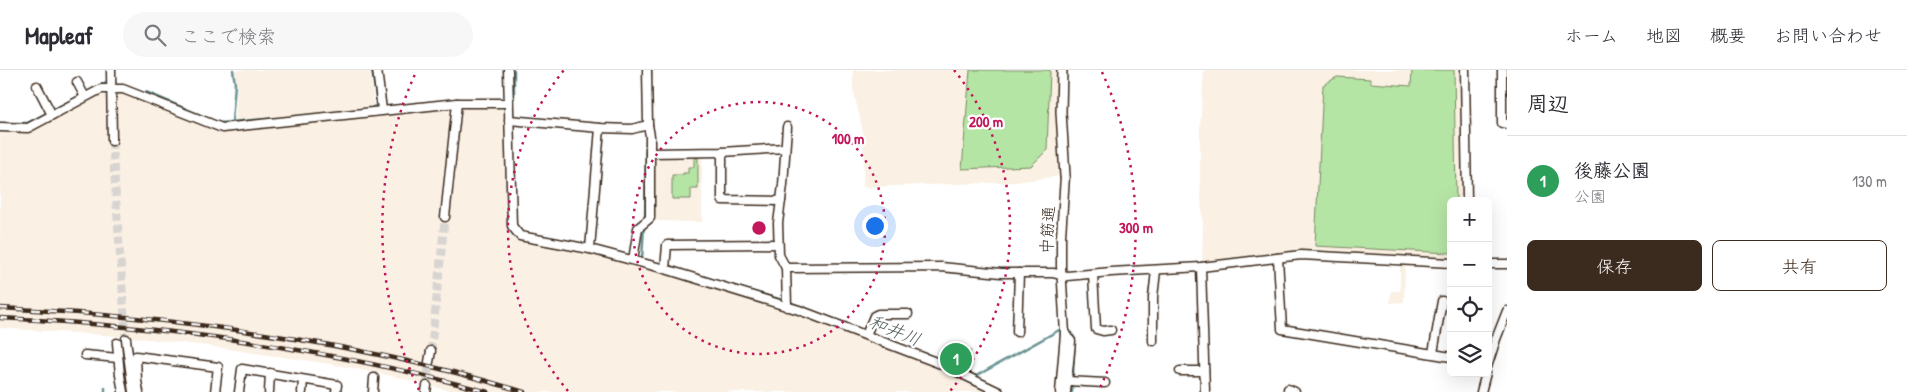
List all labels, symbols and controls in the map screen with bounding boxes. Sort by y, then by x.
search box [123,12,473,57]
text: Mapleaf [25,19,93,51]
icon: search [141,21,169,49]
text: ここで検索 [181,23,276,49]
text: ホーム [1565,23,1618,48]
text: 地図 [1646,23,1682,48]
text: 概要 [1710,23,1746,48]
text: お問い合わせ [1774,23,1882,48]
text: 周辺 [1527,89,1569,118]
text: 200 m [969,111,1003,132]
text: 100 m [832,128,864,149]
text: 後藤公園 [1574,157,1650,183]
text: 1 [1540,170,1546,192]
text: 130 m [1852,170,1887,192]
text: 公園 [1574,185,1606,207]
map controls [1447,197,1492,377]
button: + [1447,197,1492,242]
street label: 中筋通 [1035,205,1059,255]
your location [862,213,888,239]
text: 300 m [1119,217,1153,238]
centre of rings [750,219,768,237]
button: 保存 [1527,240,1702,291]
button: 共有 [1712,240,1887,291]
button: − [1447,242,1492,287]
button: locate [1447,287,1492,332]
water label: 和井川 [865,308,925,352]
button: layers [1447,332,1492,377]
pin: 1 [940,340,972,378]

